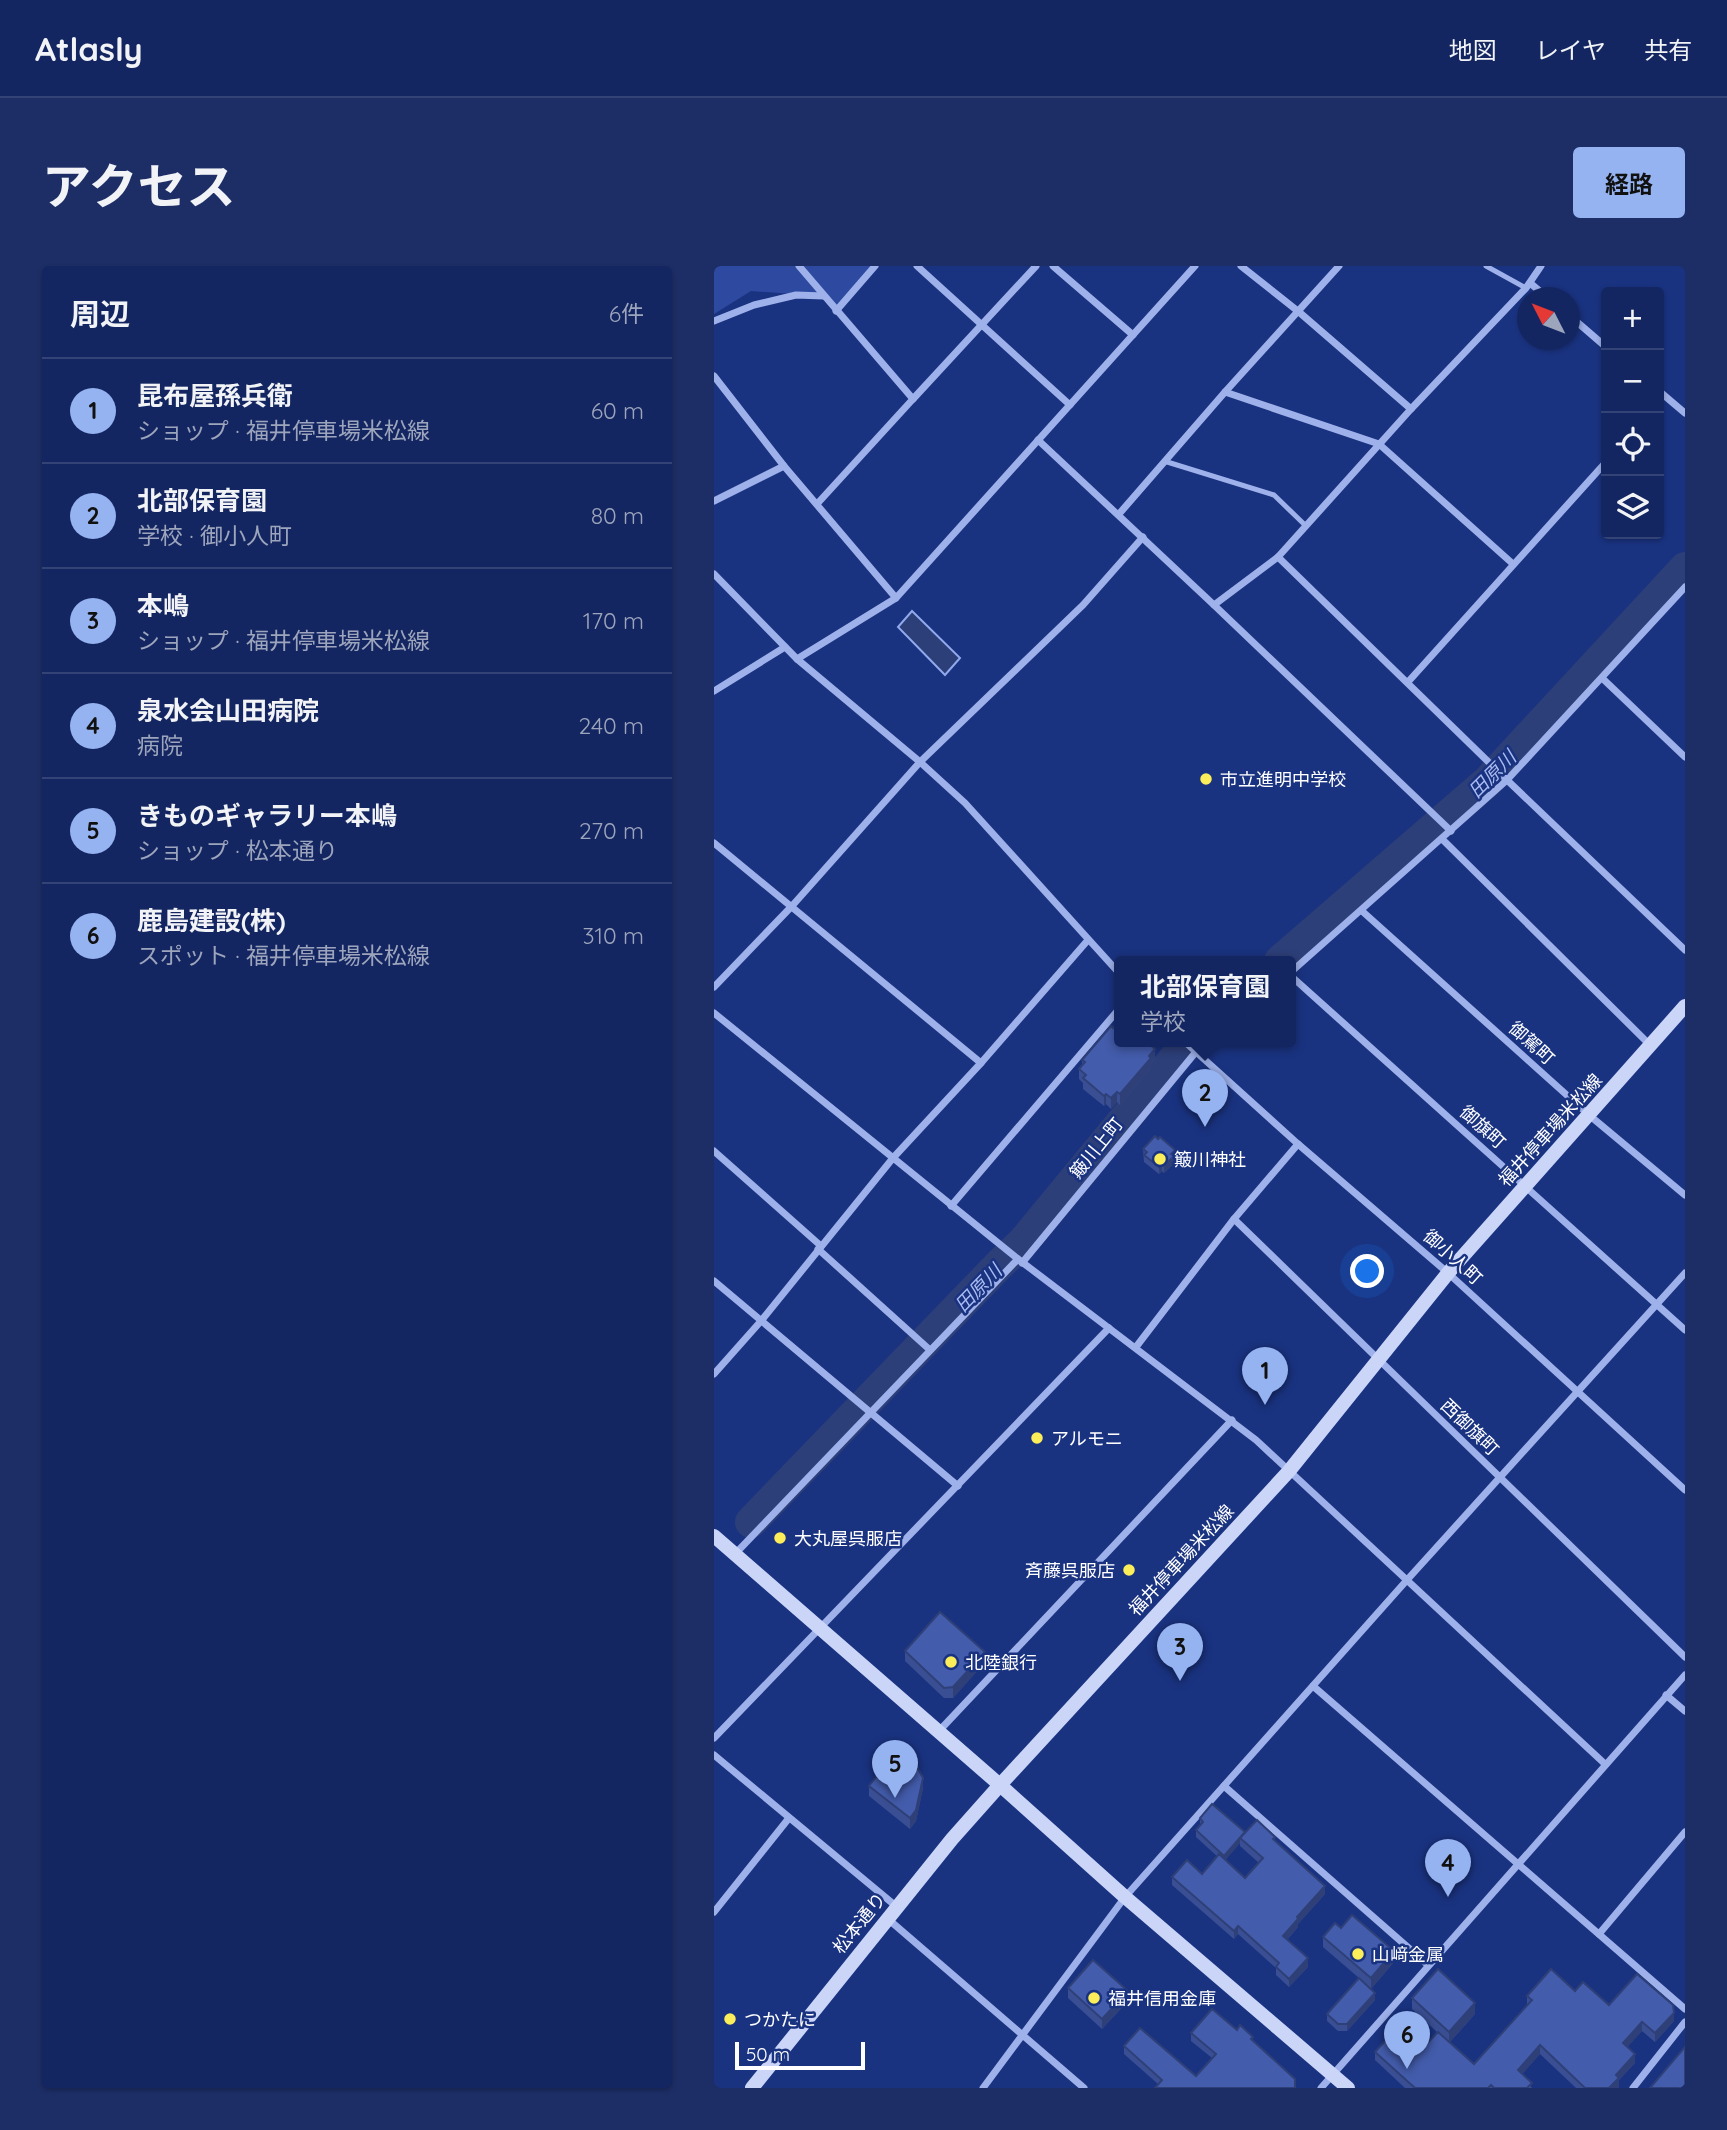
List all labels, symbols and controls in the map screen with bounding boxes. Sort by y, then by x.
text: Atlasly [35,28,143,69]
text: 地図 [1449,35,1497,65]
text: レイヤ [1535,35,1606,65]
text: 共有 [1644,35,1692,65]
button: 経路 [1573,147,1685,218]
text: アクセス [42,155,236,216]
north arrow [1517,287,1580,350]
map controls [1601,287,1664,539]
button: + [1601,287,1664,350]
text: 周辺 [70,295,130,333]
text: 6件 [609,299,644,328]
button: − [1601,350,1664,413]
text: 昆布屋孫兵衛 [137,379,293,412]
text: 1 [89,396,97,425]
text: 60 m [591,396,644,425]
button: locate [1601,413,1664,476]
text: ショップ · 福井停車場米松線 [137,416,430,445]
button: layers [1601,476,1664,539]
text: 北部保育園 [137,484,267,517]
text: 2 [86,501,100,530]
text: 80 m [591,501,644,530]
text: 学校 · 御小人町 [137,521,292,550]
text: 本嶋 [137,589,189,622]
text: 3 [87,606,99,635]
text: 170 m [583,606,644,635]
text: ショップ · 福井停車場米松線 [137,626,430,655]
text: 泉水会山田病院 [137,694,319,727]
text: 4 [86,711,100,740]
text: 240 m [579,711,644,740]
text: 病院 [137,731,183,760]
water label: 田原川 [1463,744,1522,803]
place label: 市立進明中学校 [1220,768,1346,791]
marker: 市立進明中学校 [1198,771,1214,787]
text: きものギャラリー本嶋 [137,799,397,832]
text: 5 [86,816,100,845]
text: 270 m [579,816,644,845]
text: ショップ · 松本通り [137,836,338,865]
text: 鹿島建設(株) [137,904,286,937]
text: 6 [87,921,99,950]
text: 310 m [582,921,644,950]
text: スポット · 福井停車場米松線 [137,941,430,970]
popup [1114,956,1296,1047]
text: 北部保育園 [1140,970,1270,1003]
text: 学校 [1140,1007,1186,1036]
street label: 御駕町 [1504,1016,1560,1070]
pin: 2 [1182,1069,1228,1127]
street label: 福井停車場米松線 [1493,1069,1607,1191]
street label: 御旗町 [1455,1100,1511,1154]
street label: 簸川上町 [1064,1113,1128,1183]
place label: 簸川神社 [1174,1148,1246,1171]
marker: 簸川神社 [1152,1151,1168,1167]
street label: 御小人町 [1419,1224,1487,1290]
your location [1350,1254,1384,1288]
water label: 田原川 [950,1258,1008,1317]
pin: 1 [1242,1347,1288,1405]
street label: 西御旗町 [1436,1394,1504,1460]
place label: アルモニ [1051,1427,1123,1450]
marker: アルモニ [1029,1430,1045,1446]
street label: 福井停車場米松線 [1123,1499,1239,1621]
place label: 大丸屋呉服店 [794,1527,902,1550]
marker: 大丸屋呉服店 [772,1530,788,1546]
place label: 斉藤呉服店 [1025,1559,1115,1582]
marker: 斉藤呉服店 [1121,1562,1137,1578]
pin: 3 [1157,1623,1203,1681]
place label: 北陸銀行 [965,1651,1037,1674]
marker: 北陸銀行 [943,1654,959,1670]
pin: 5 [872,1740,918,1798]
pin: 4 [1425,1839,1471,1897]
street label: 松本通り [827,1888,891,1958]
place label: 山﨑金属 [1372,1943,1444,1966]
marker: 山﨑金属 [1350,1946,1366,1962]
place label: 福井信用金庫 [1108,1987,1216,2010]
marker: 福井信用金庫 [1086,1990,1102,2006]
place label: つかたに [744,2008,816,2031]
marker: つかたに [722,2011,738,2027]
pin: 6 [1384,2011,1430,2069]
scale bar [735,2039,864,2071]
text: 50 m [746,2042,790,2066]

